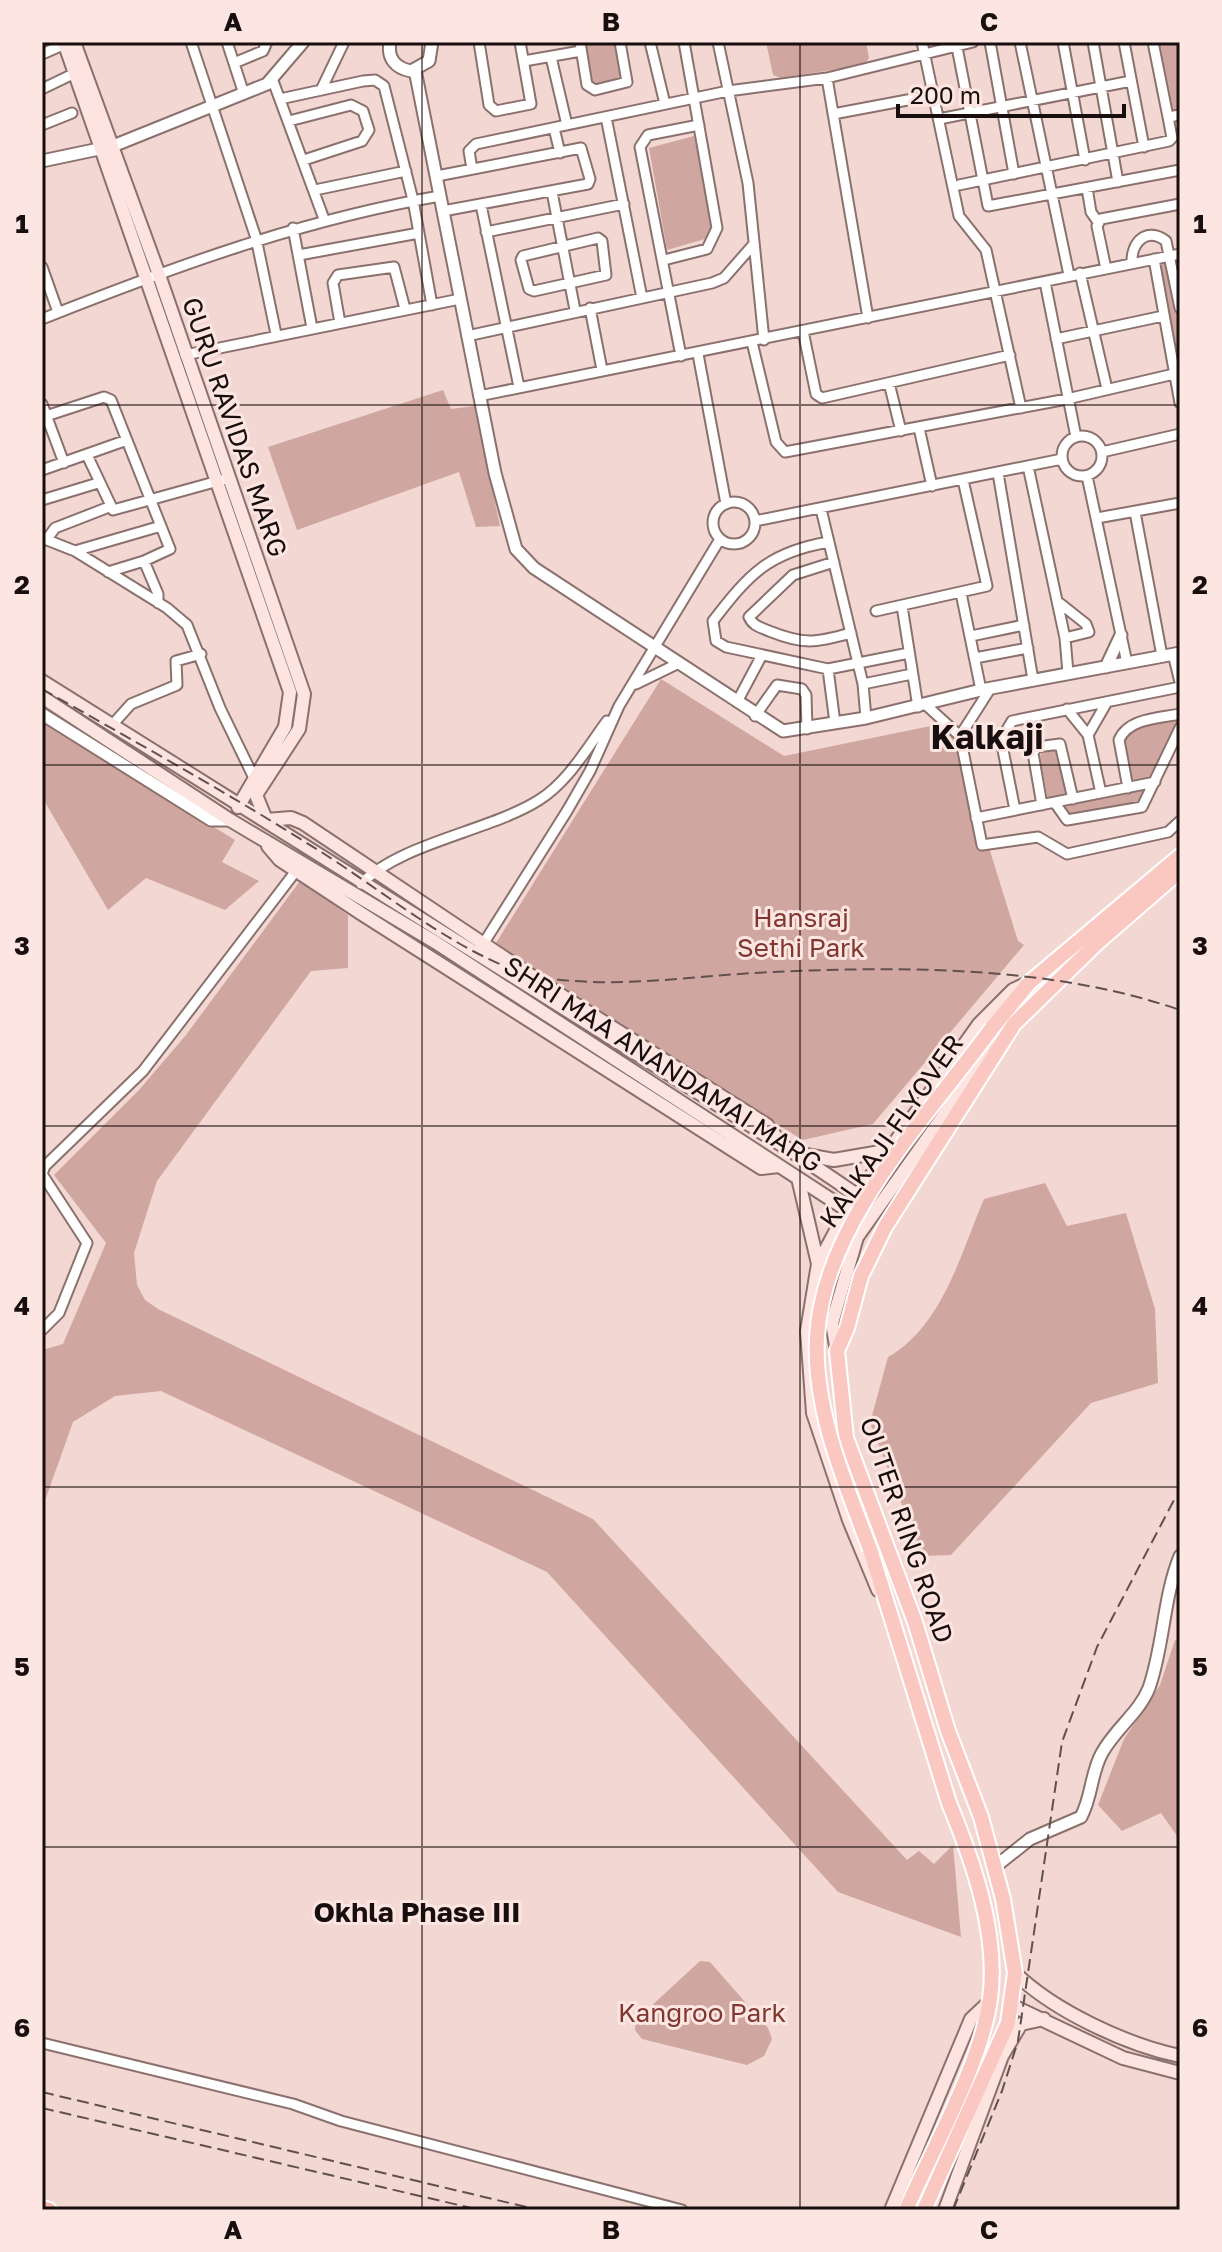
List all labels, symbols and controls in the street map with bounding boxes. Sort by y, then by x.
text: A [224,6,243,37]
text: B [602,6,620,37]
text: C [980,6,998,37]
scale bar [898,68,1124,118]
text: 200 m [910,80,981,109]
text: 1 [15,208,29,239]
text: 1 [1193,208,1207,239]
street label: GURU RAVIDAS MARG [176,293,294,561]
text: 2 [14,569,30,600]
text: 2 [1192,569,1208,600]
district label: Kalkaji [930,716,1044,756]
park label: Hansraj Sethi Park [737,902,865,963]
text: 3 [14,930,30,961]
text: 3 [1192,930,1208,961]
street label: SHRI MAA ANANDAMAI MARG [498,950,828,1178]
street label: KALKAJI FLYOVER [813,1028,969,1234]
text: 4 [14,1290,30,1321]
text: 4 [1192,1290,1208,1321]
street label: OUTER RING ROAD [854,1413,960,1647]
text: 5 [14,1651,30,1682]
text: 5 [1192,1651,1208,1682]
district label: Okhla Phase III [313,1895,521,1928]
park label: Kangroo Park [618,1997,786,2028]
text: 6 [14,2012,30,2043]
text: 6 [1192,2012,1208,2043]
text: A [224,2214,243,2245]
text: B [602,2214,620,2245]
text: C [980,2214,998,2245]

